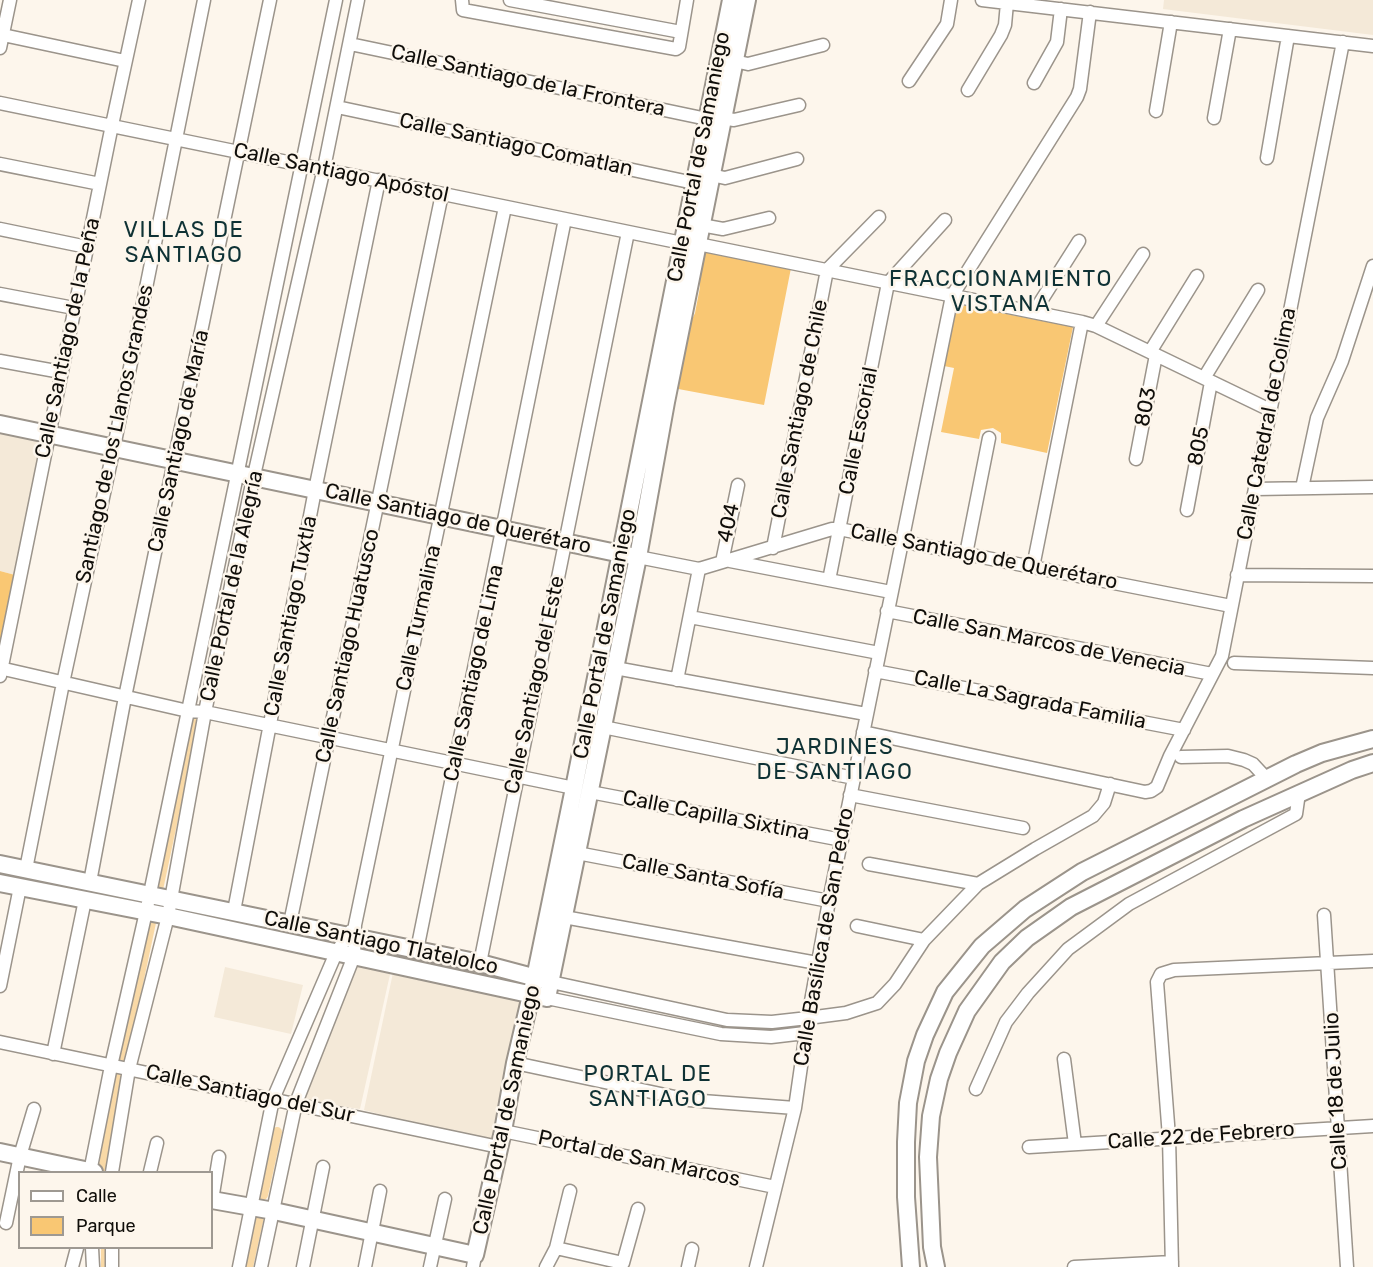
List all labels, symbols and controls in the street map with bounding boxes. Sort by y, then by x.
street label: Calle Portal de Samaniego [662,30,736,284]
street label: Calle Santiago de la Frontera [389,40,667,122]
street label: Calle Santiago Comatlan [397,108,635,182]
street label: Calle Santiago Apóstol [231,138,451,208]
street label: Calle Santiago de la Peña [30,215,106,461]
district label: VILLAS DE SANTIAGO [124,218,244,270]
district label: FRACCIONAMIENTO VISTANA [889,267,1113,318]
street label: Santiago de los Llanos Grandes [71,282,159,586]
street label: Calle Santiago de Chile [766,297,834,521]
street label: Calle Catedral de Colima [1232,306,1302,542]
street label: Calle Santiago de María [143,327,215,555]
street label: Calle Escorial [834,365,884,497]
street label: 803 [1130,385,1162,429]
street label: 805 [1183,424,1215,468]
street label: Calle Portal de la Alegría [195,468,269,704]
street label: Calle Santiago de Querétaro [323,478,593,560]
street label: 404 [713,501,745,545]
street label: Calle Portal de Samaniego [568,507,642,761]
street label: Calle Santiago Tuxtla [259,514,323,718]
street label: Calle Santiago de Querétaro [848,519,1120,595]
street label: Calle Santiago Huatusco [311,527,385,765]
street label: Calle Turmalina [391,543,447,693]
street label: Calle Santiago de Lima [439,562,509,784]
street label: Calle Santiago del Este [500,574,570,796]
street label: Calle San Marcos de Venecia [910,604,1188,682]
street label: Calle La Sagrada Familia [912,665,1148,735]
district label: JARDINES DE SANTIAGO [757,735,913,786]
street label: Calle Capilla Sixtina [620,786,812,846]
street label: Calle Basílica de San Pedro [789,806,859,1068]
street label: Calle Santa Sofía [620,849,786,905]
street label: Calle Santiago Tlatelolco [262,906,500,980]
street label: Calle Portal de Samaniego [468,983,546,1237]
street label: Calle 18 de Julio [1319,1012,1353,1170]
street label: Calle Santiago del Sur [143,1060,357,1128]
district label: PORTAL DE SANTIAGO [584,1062,712,1114]
street label: Calle 22 de Febrero [1107,1117,1295,1155]
street label: Portal de San Marcos [536,1125,742,1193]
legend [18,1171,213,1249]
text: Calle [76,1185,117,1207]
text: Parque [76,1215,136,1237]

